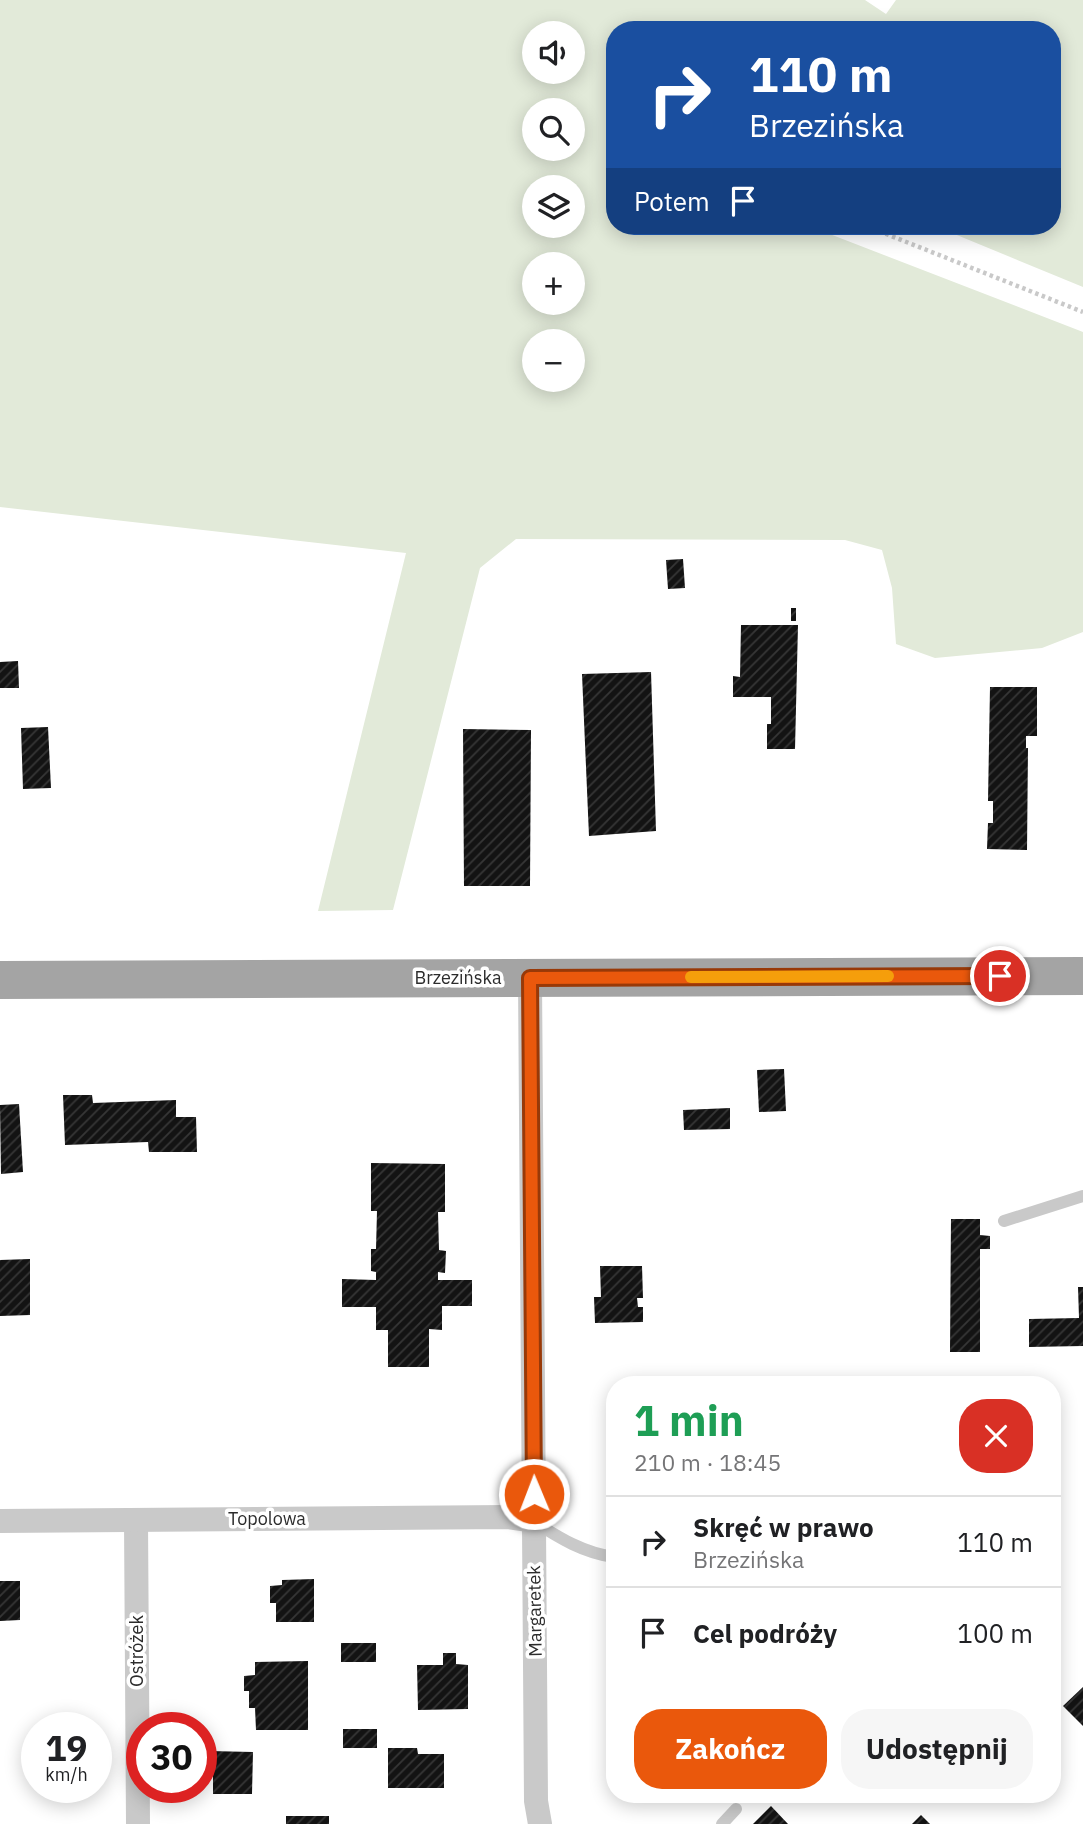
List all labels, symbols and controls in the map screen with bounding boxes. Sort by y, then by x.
map controls [522,21,585,392]
button: sound [522,21,585,84]
text: 110 m [749,42,893,105]
icon: right [634,49,725,140]
button: search [522,98,585,161]
text: Brzezińska [749,104,904,146]
button: layers [522,175,585,238]
icon: arrive [724,182,762,220]
text: Potem [634,184,710,218]
button: + [522,252,585,315]
button: − [522,329,585,392]
pin [970,946,1030,1006]
icon: arrive [981,957,1019,995]
street label: Brzezińska [414,966,502,989]
text: 1 min [634,1393,744,1448]
button: close [959,1399,1033,1473]
text: 210 m · 18:45 [634,1447,781,1477]
position arrow [497,1457,571,1531]
street label: Topolowa [228,1507,306,1530]
text: Skręć w prawo [693,1510,874,1544]
icon: right [634,1523,672,1561]
text: 110 m [957,1525,1033,1559]
text: Brzezińska [693,1544,804,1574]
street label: Margaretek [522,1565,547,1657]
icon: arrive [634,1614,672,1652]
street label: Ostróżek [125,1615,148,1687]
text: Cel podróży [693,1616,837,1650]
text: 100 m [957,1616,1033,1650]
button: Zakończ [634,1709,827,1789]
button: Udostępnij [841,1709,1033,1789]
speed limit sign: 30 [126,1712,217,1803]
text: 19 [45,1725,88,1771]
text: km/h [45,1763,88,1786]

